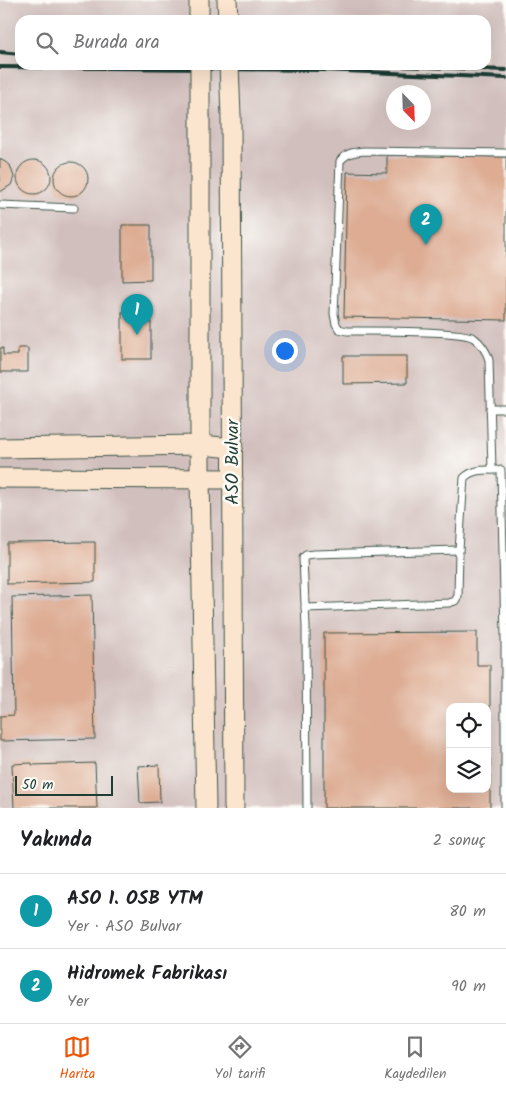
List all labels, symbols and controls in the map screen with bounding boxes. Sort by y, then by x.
search box [15,15,491,70]
text: Burada ara [73,28,160,58]
icon: search [33,29,61,57]
north arrow [386,85,431,130]
pin: 2 [410,204,442,245]
pin: 1 [121,294,153,335]
your location [272,338,298,364]
street label: ASO Bulvar [219,418,248,505]
map controls [446,703,491,793]
button: locate [446,703,491,748]
button: layers [446,748,491,793]
scale bar [15,773,112,796]
text: 50 m [22,774,53,796]
text: Yakında [20,824,92,857]
text: 2 sonuç [433,828,486,853]
text: ASO 1. OSB YTM [67,884,203,914]
text: 1 [34,899,38,924]
text: 80 m [449,899,486,924]
text: Yer · ASO Bulvar [67,914,181,939]
text: Hidromek Fabrikası [67,959,227,989]
text: 2 [31,974,41,999]
text: 90 m [451,974,486,999]
text: Yer [67,989,89,1014]
tab: Harita [60,1033,95,1085]
tab: Yol tarifi [214,1033,265,1085]
tab: Kaydedilen [384,1033,446,1085]

